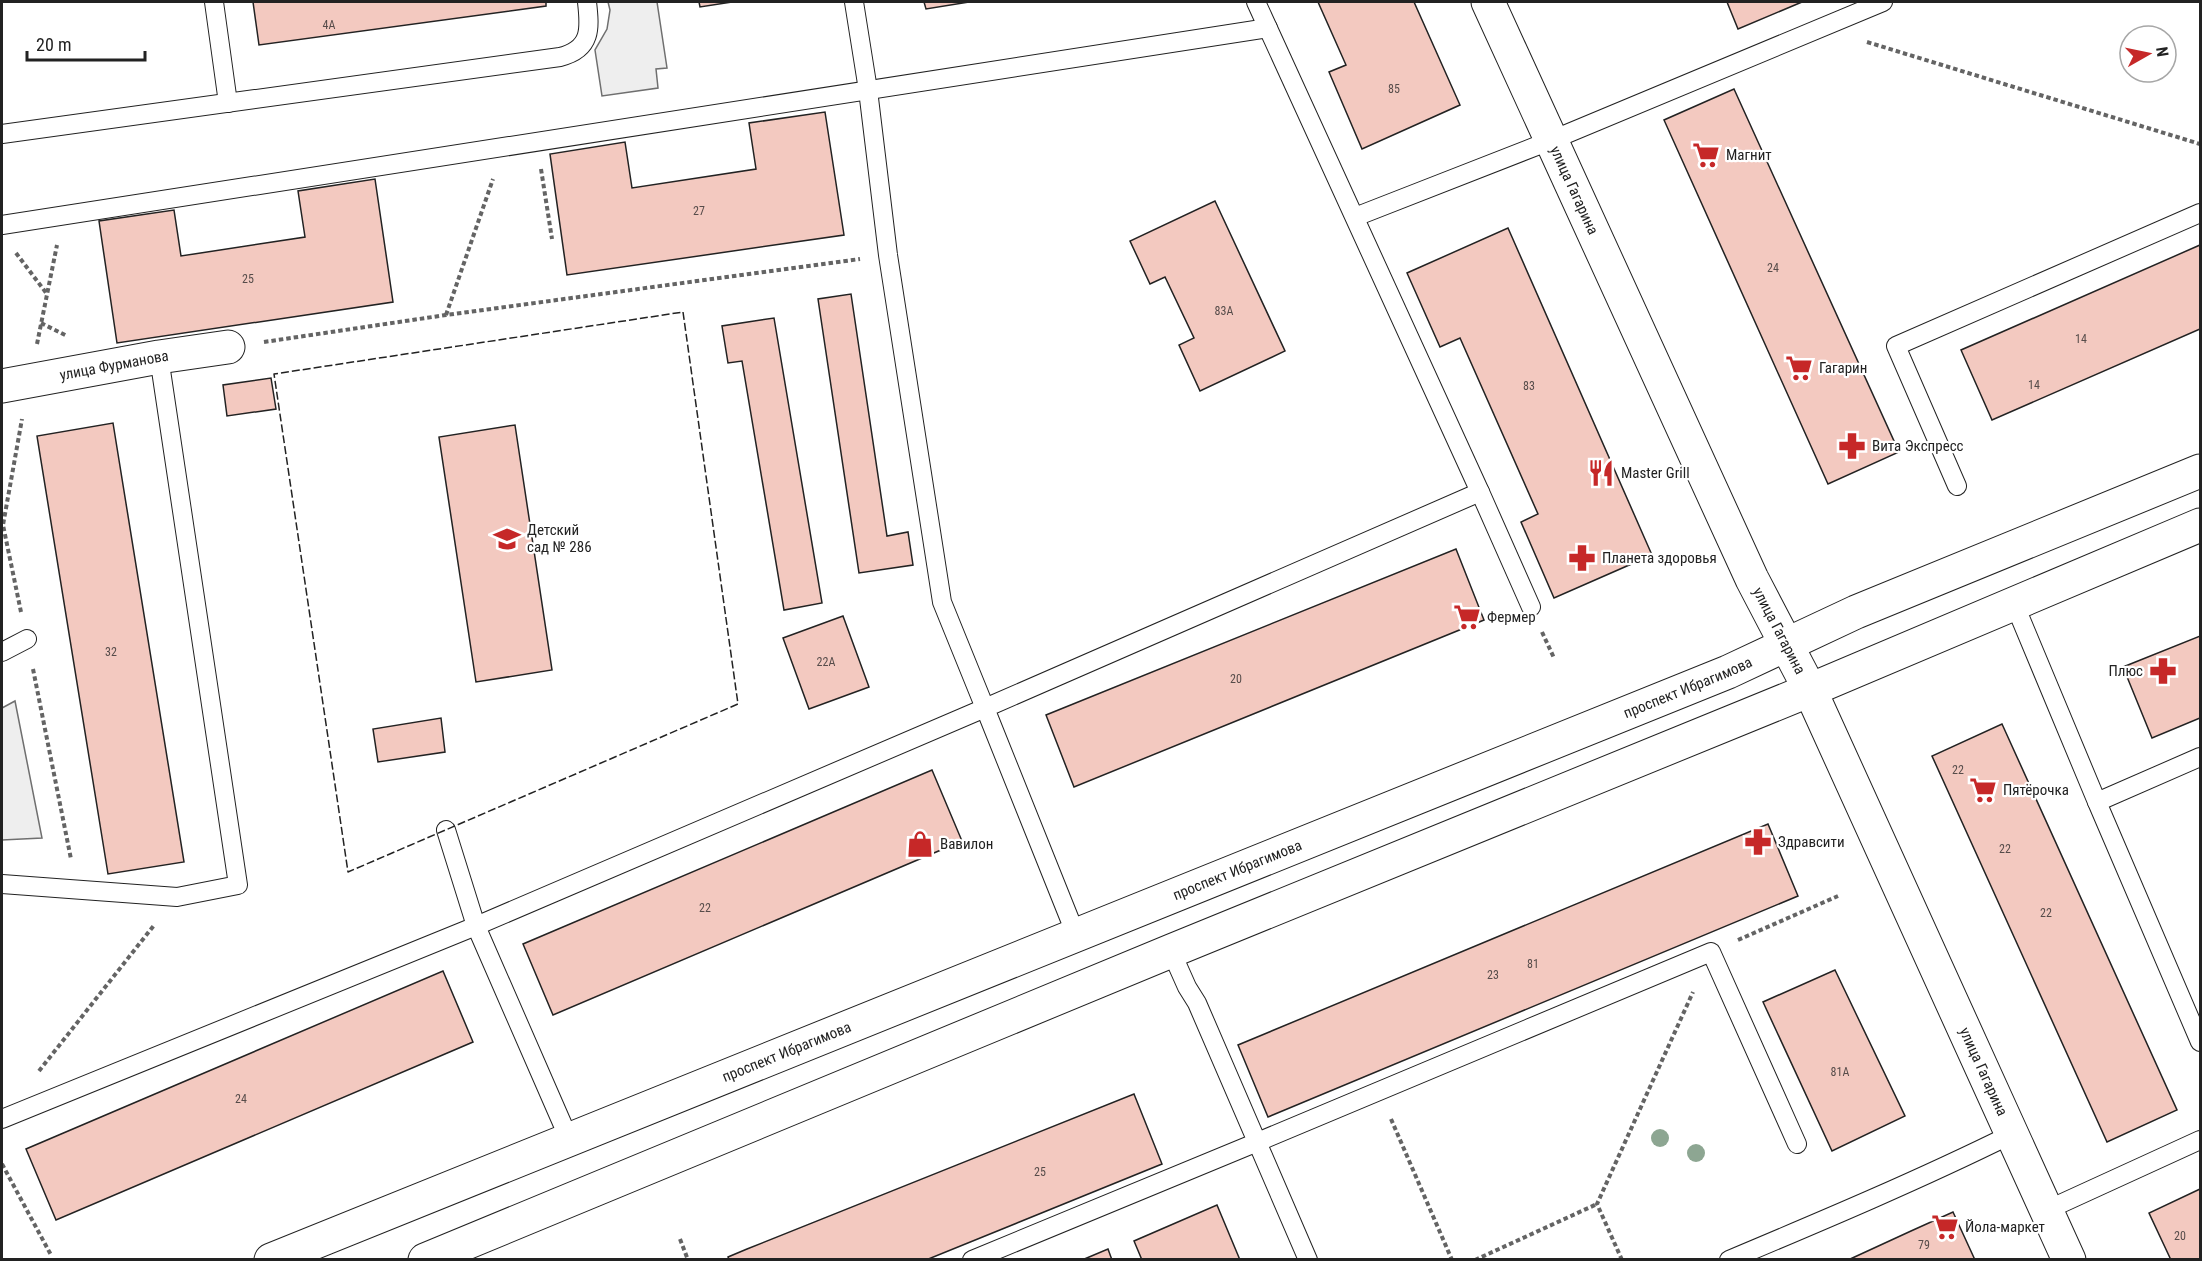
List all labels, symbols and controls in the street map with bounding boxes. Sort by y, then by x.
house number: 4А [323,18,336,32]
scale bar [27,24,146,62]
north arrow [2118,24,2178,84]
text: 20 m [36,34,71,55]
text: N [2152,45,2172,58]
house number: 85 [1388,82,1400,96]
supermarket icon: Магнит [1691,140,1721,170]
street label: улица Гагарина [1546,143,1602,237]
place label: Магнит [1726,146,1772,164]
house number: 27 [693,204,705,218]
house number: 24 [1767,261,1779,275]
house number: 25 [242,272,254,286]
house number: 83А [1215,304,1233,318]
house number: 14 [2075,332,2087,346]
street label: улица Фурманова [58,347,170,384]
supermarket icon: Гагарин [1784,353,1814,383]
place label: Гагарин [1819,359,1867,377]
house number: 14 [2028,378,2040,392]
house number: 83 [1523,379,1535,393]
pharmacy icon: Вита Экспресс [1837,431,1867,461]
place label: Вита Экспресс [1872,437,1964,455]
restaurant icon: Master Grill [1586,458,1616,488]
place label: Master Grill [1621,464,1690,482]
place label: Детский сад № 286 [527,521,592,556]
school or university icon: Детский сад № 286 [492,524,522,554]
pharmacy icon: Планета здоровья [1567,543,1597,573]
place label: Планета здоровья [1602,549,1717,567]
street label: улица Гагарина [1749,584,1809,677]
supermarket icon: Фермер [1452,602,1482,632]
place label: Фермер [1487,608,1536,626]
house number: 32 [105,645,117,659]
street label: проспект Ибрагимова [1621,653,1755,722]
house number: 22А [817,655,835,669]
pharmacy icon: Плюс [2148,656,2178,686]
place label: Плюс [2109,662,2143,680]
house number: 20 [1230,672,1242,686]
house number: 22 [1952,763,1964,777]
supermarket icon: Пятёрочка [1968,775,1998,805]
place label: Пятёрочка [2003,781,2069,799]
pharmacy icon: Здравсити [1743,827,1773,857]
shop icon: Вавилон [905,829,935,859]
place label: Здравсити [1778,833,1845,851]
place label: Вавилон [940,835,993,853]
street label: проспект Ибрагимова [1170,836,1304,904]
house number: 22 [1999,842,2011,856]
house number: 22 [699,901,711,915]
house number: 22 [2040,906,2052,920]
house number: 81 [1527,957,1539,971]
house number: 23 [1487,968,1499,982]
street label: проспект Ибрагимова [719,1018,854,1086]
street label: улица Гагарина [1956,1025,2011,1119]
house number: 81А [1831,1065,1849,1079]
house number: 24 [235,1092,247,1106]
house number: 25 [1034,1165,1046,1179]
supermarket icon: Йола-маркет [1930,1212,1960,1242]
place label: Йола-маркет [1965,1218,2045,1236]
house number: 20 [2174,1229,2186,1243]
house number: 79 [1918,1238,1930,1252]

